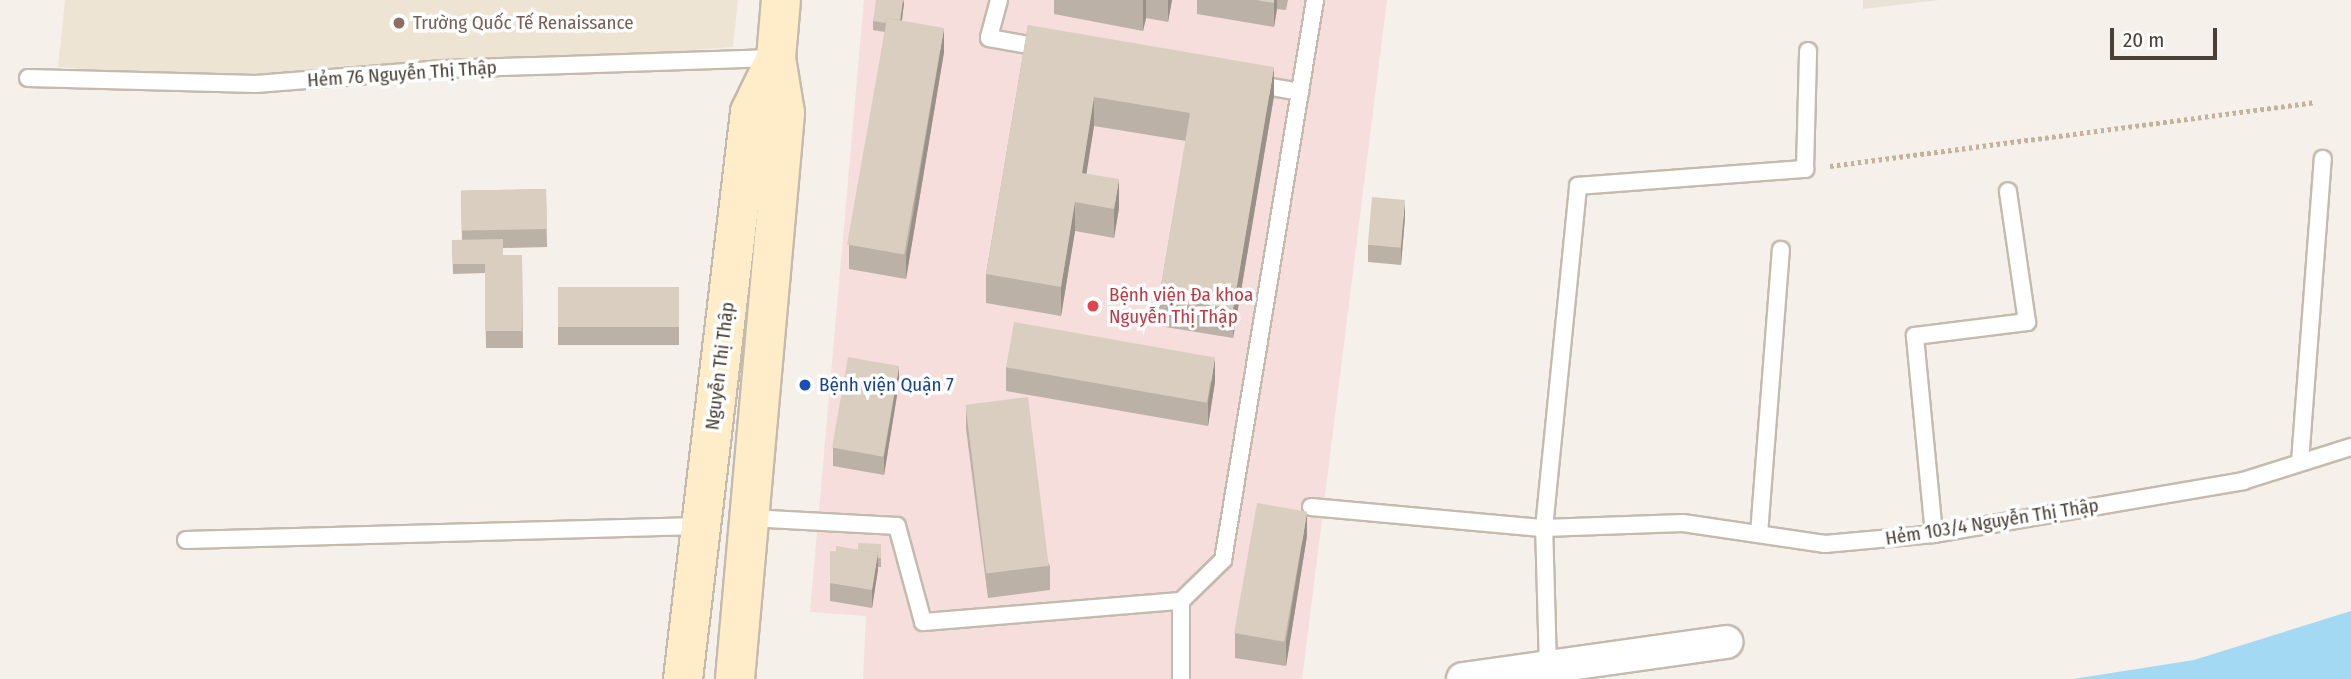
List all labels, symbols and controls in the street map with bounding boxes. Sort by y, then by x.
place label: Trường Quốc Tế Renaissance [413,12,634,34]
scale bar [2113,14,2220,58]
marker: Trường Quốc Tế Renaissance [391,15,407,31]
text: 20 m [2123,27,2164,53]
street label: Hẻm 76 Nguyễn Thị Thập [306,56,498,92]
place label: Bệnh viện Đa khoa Nguyễn Thị Thập [1109,284,1253,328]
marker: Bệnh viện Đa khoa Nguyễn Thị Thập [1083,296,1103,316]
street label: Nguyễn Thị Thập [701,301,739,431]
place label: Bệnh viện Quận 7 [819,374,954,396]
marker: Bệnh viện Quận 7 [797,377,813,393]
street label: Hẻm 103/4 Nguyễn Thị Thập [1884,494,2100,550]

